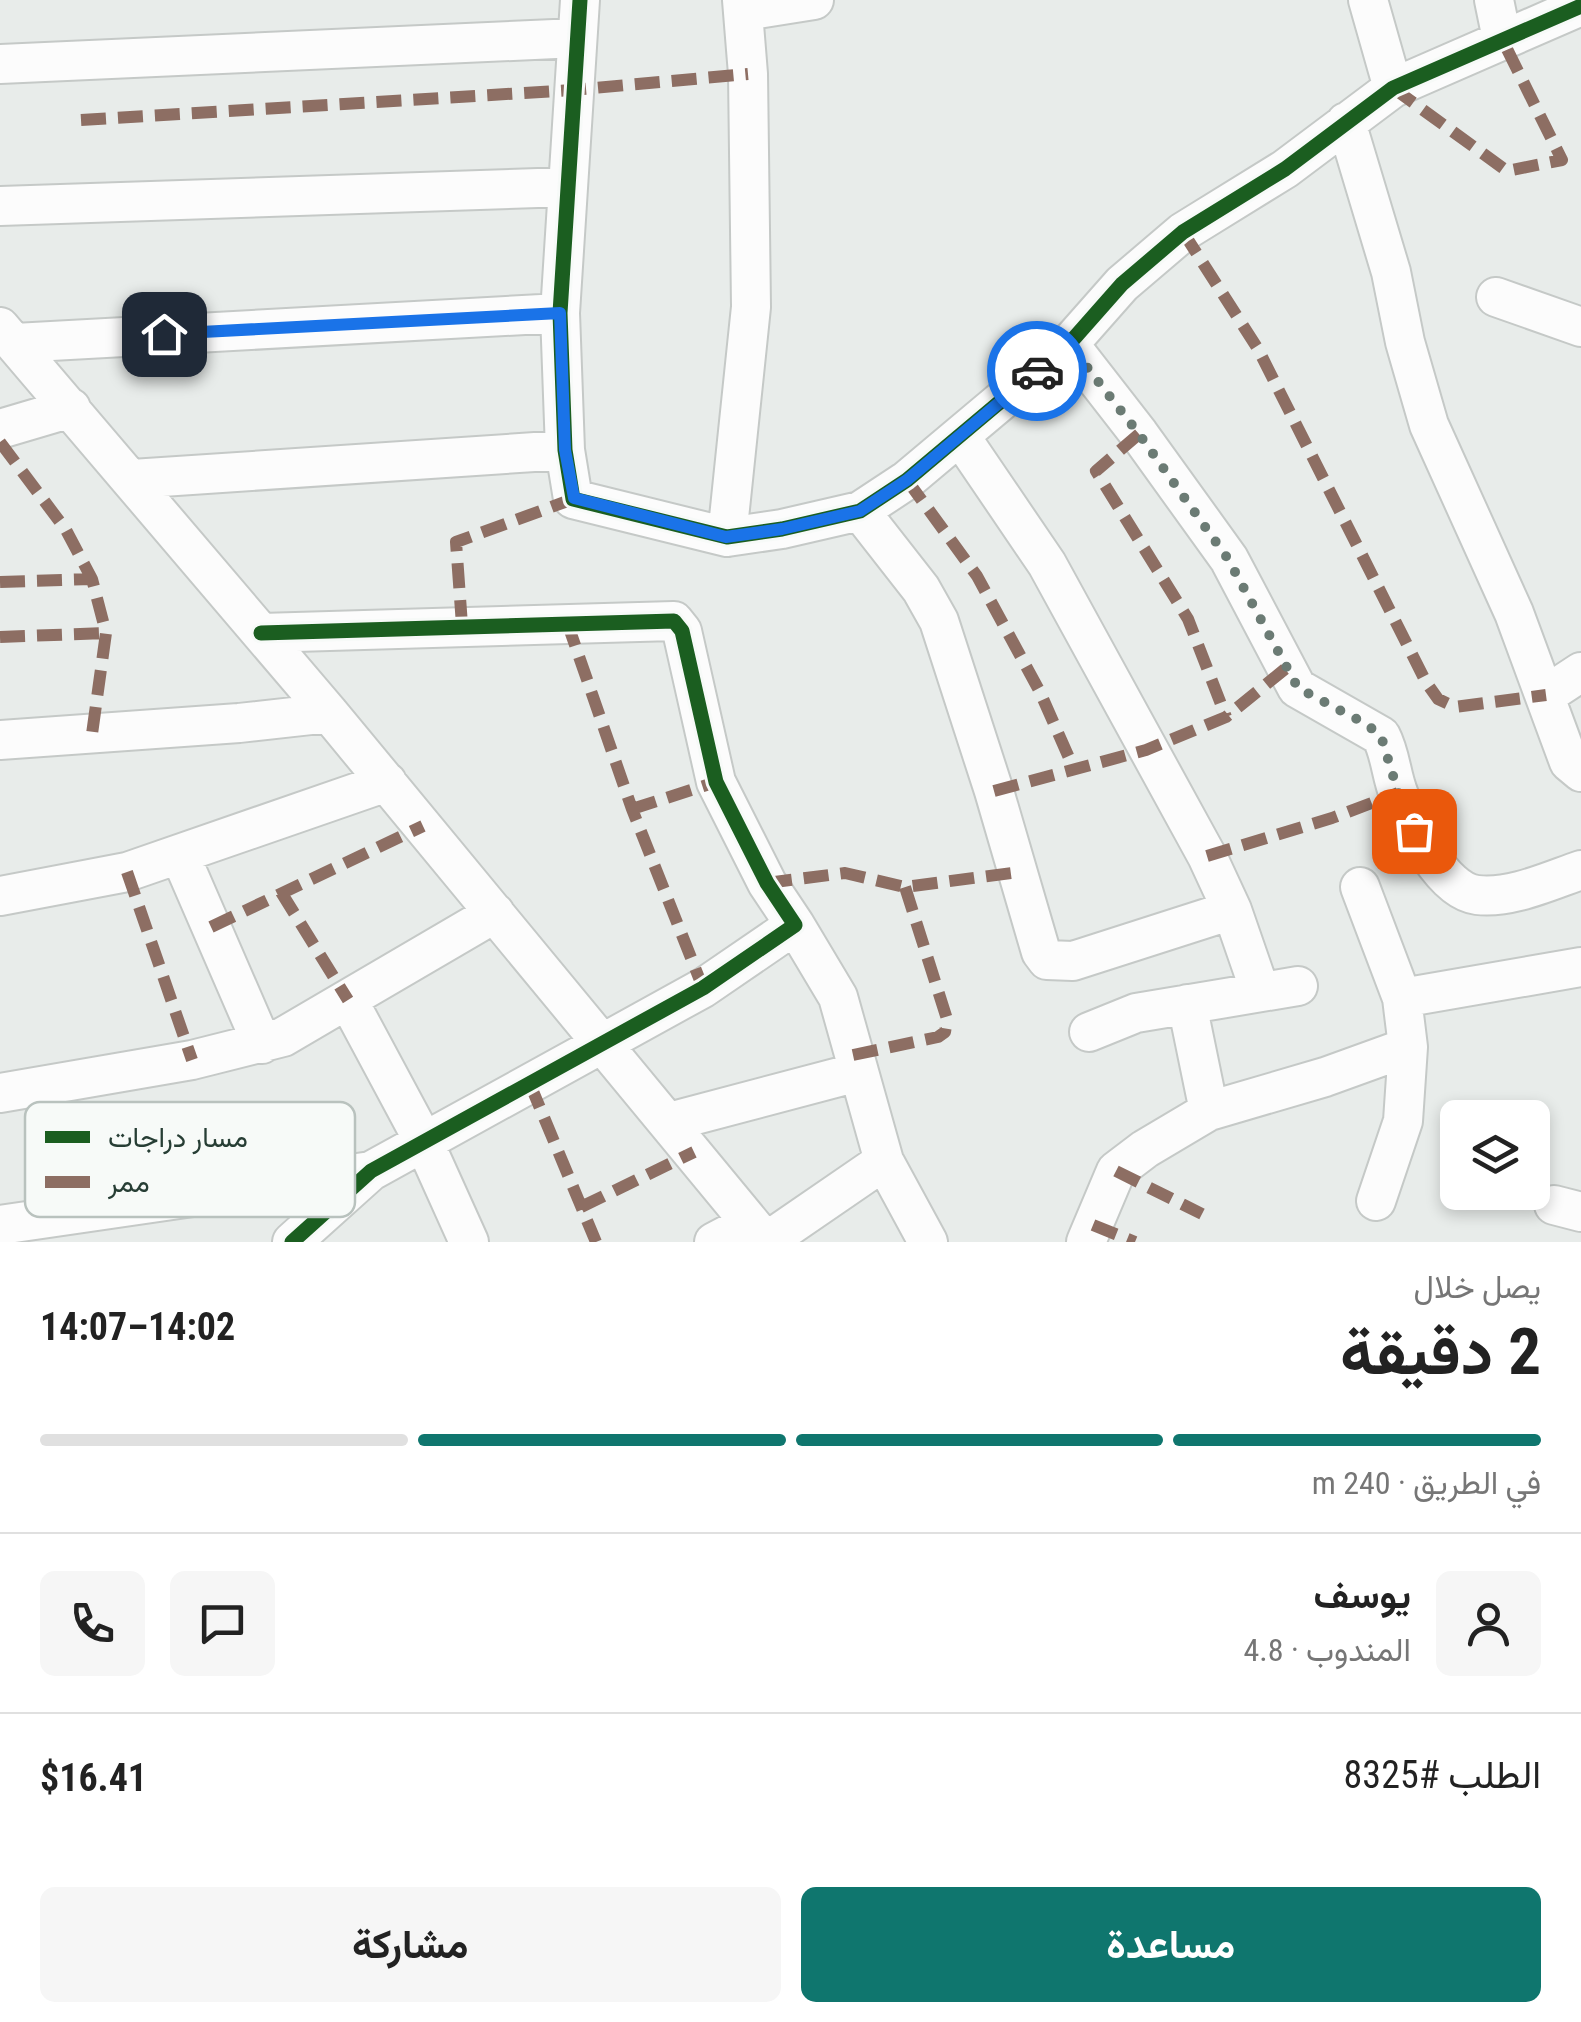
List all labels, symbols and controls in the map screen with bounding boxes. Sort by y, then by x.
pin [122,292,207,377]
icon: home [137,307,192,362]
courier [987,321,1087,421]
icon: car [1010,344,1065,399]
pin [1372,789,1457,874]
icon: bag [1387,804,1442,859]
map controls [1440,1100,1550,1210]
button: layers [1440,1100,1550,1210]
legend [25,1102,355,1217]
text: مسار دراجات [108,1121,248,1155]
text: ممر [107,1166,150,1200]
text: يصل خلال [1414,1268,1541,1306]
text: 14:02–14:07 [40,1305,235,1349]
text: 2 دقيقة [1340,1314,1541,1390]
text: في الطريق · 240 m [1312,1464,1541,1502]
button: phone [40,1571,145,1676]
button: chat [170,1571,275,1676]
button: person [1436,1571,1541,1676]
text: يوسف [1314,1573,1411,1617]
text: المندوب · 4.8 [1244,1631,1411,1669]
text: الطلب #8325 [1344,1753,1541,1797]
text: $16.41 [40,1756,147,1800]
button: مشاركة [40,1887,781,2002]
button: مساعدة [801,1887,1541,2002]

